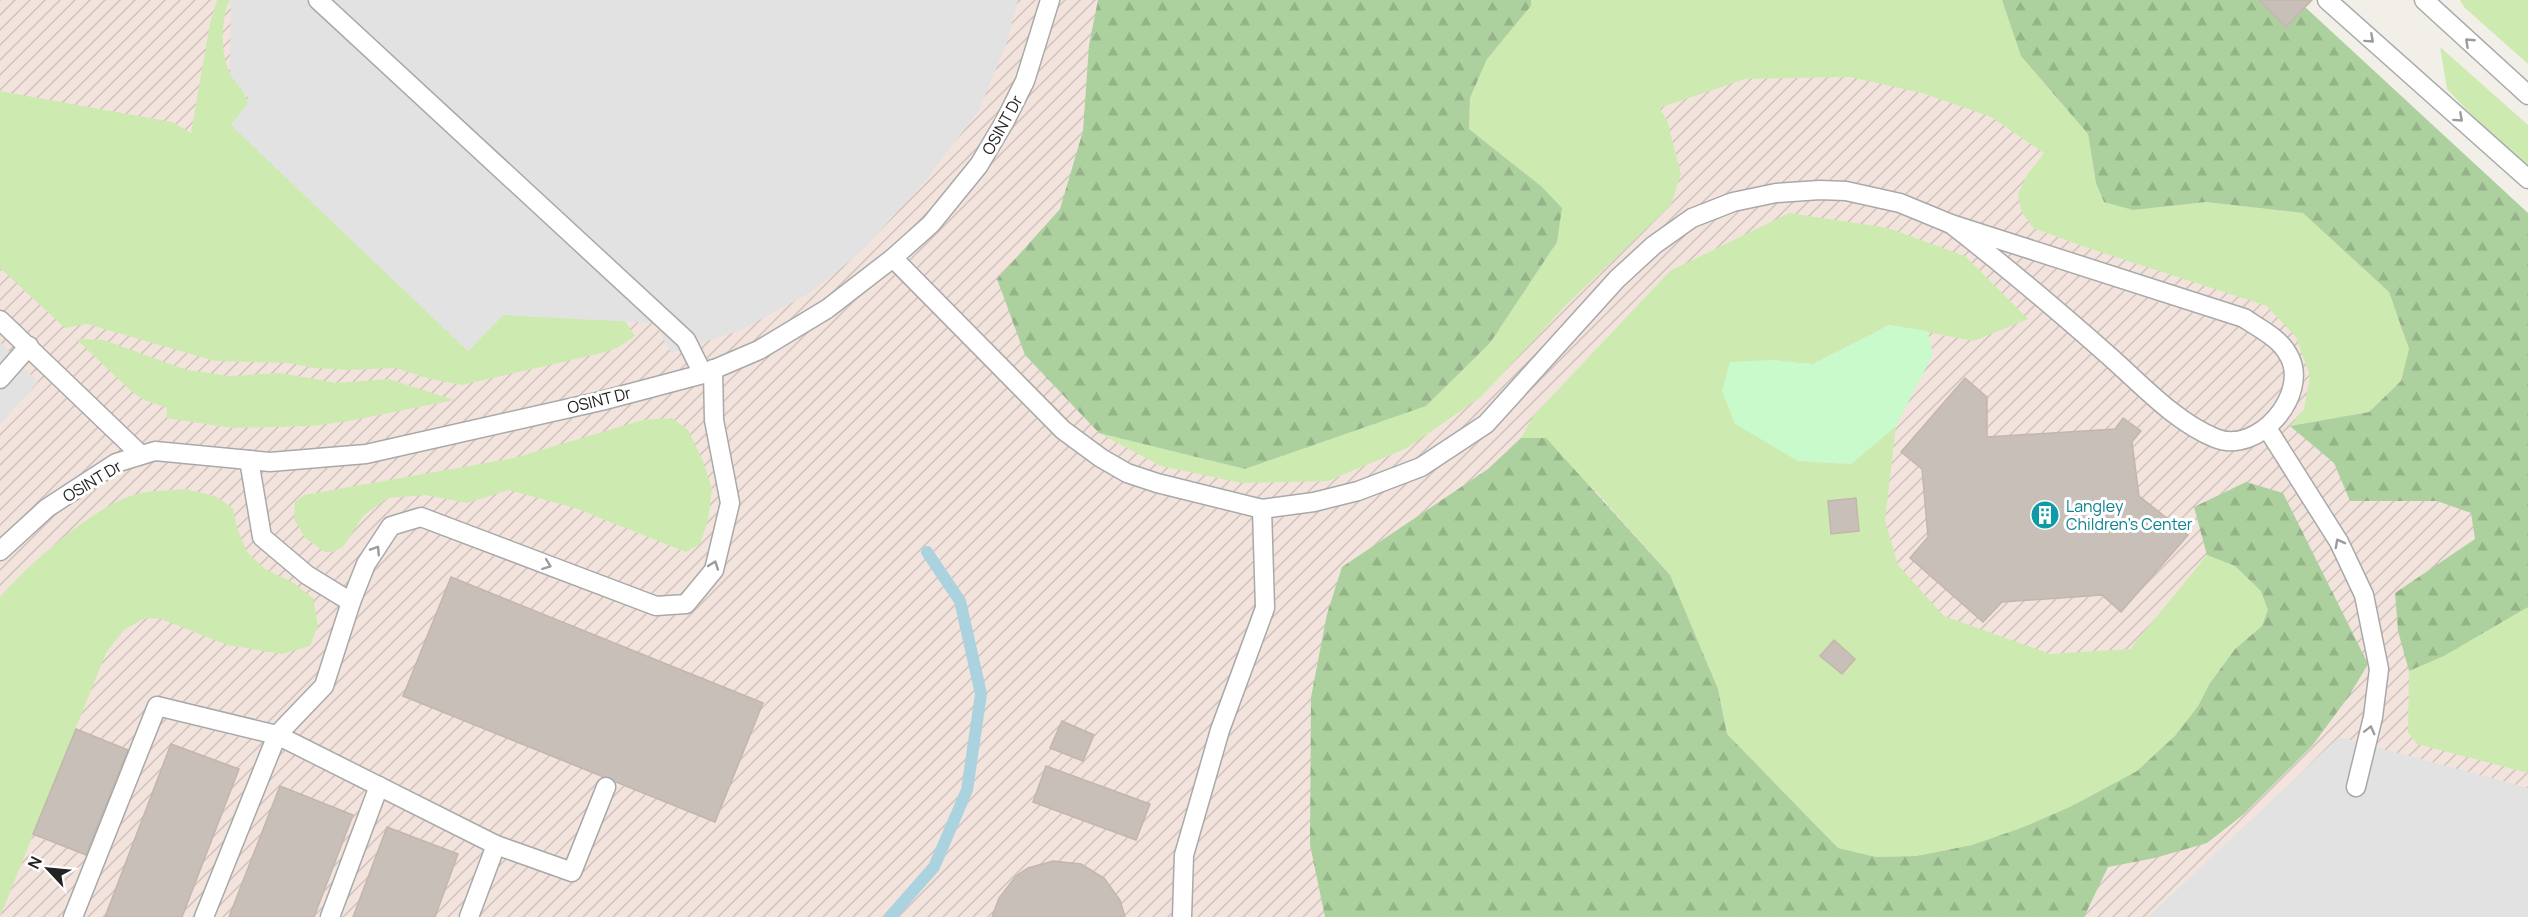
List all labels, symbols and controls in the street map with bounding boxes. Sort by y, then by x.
one-way arrow [2363,32,2374,43]
one-way arrow [2466,38,2477,49]
street label: OSINT Dr [977,91,1027,159]
one-way arrow [2452,111,2463,122]
street label: OSINT Dr [565,381,633,419]
street label: OSINT Dr [59,455,126,507]
place label: Langley Children’s Center [2066,495,2193,535]
building icon: Langley Children’s Center [2029,499,2061,531]
one-way arrow [2334,539,2346,550]
one-way arrow [368,546,380,556]
one-way arrow [541,558,552,570]
one-way arrow [706,560,719,570]
one-way arrow [2362,725,2375,735]
north arrow [18,839,78,899]
text: N [22,852,47,872]

